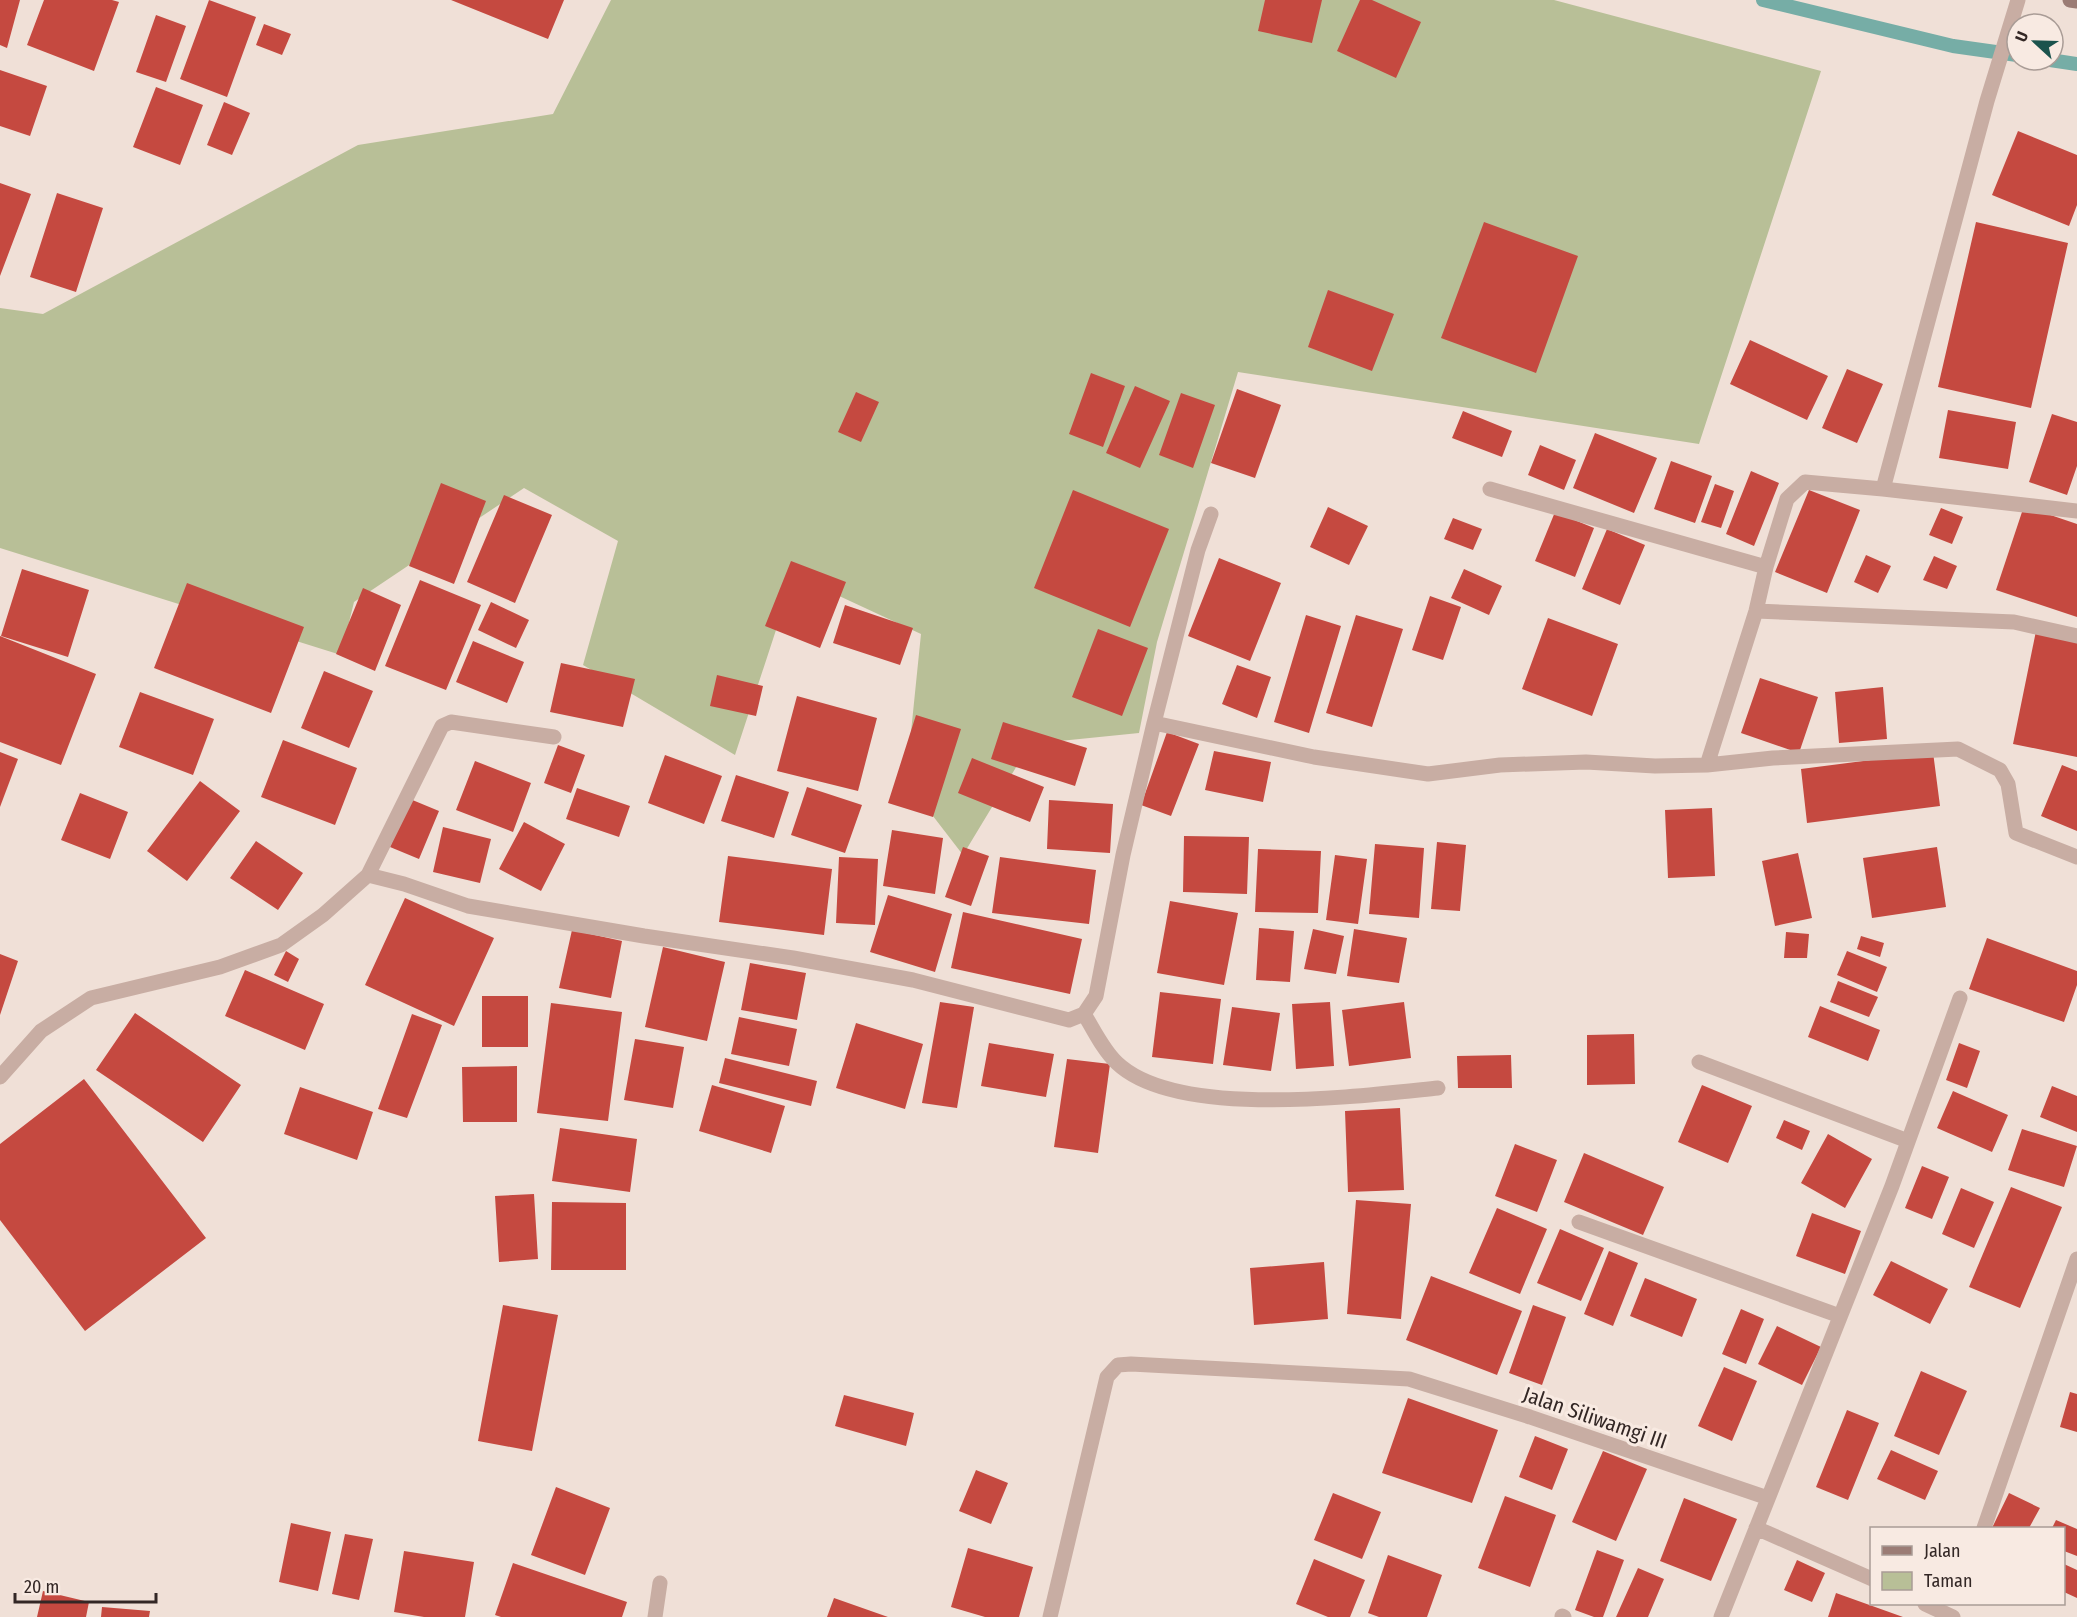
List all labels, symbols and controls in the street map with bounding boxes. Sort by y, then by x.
north arrow [2005,12,2065,72]
text: U [2011,29,2032,44]
street label: Jalan Siliwamgi III [1520,1381,1670,1455]
legend [1870,1527,2065,1605]
text: Jalan [1924,1540,1961,1562]
scale bar [15,1566,156,1604]
text: Taman [1924,1570,1972,1592]
text: 20 m [24,1576,59,1598]

